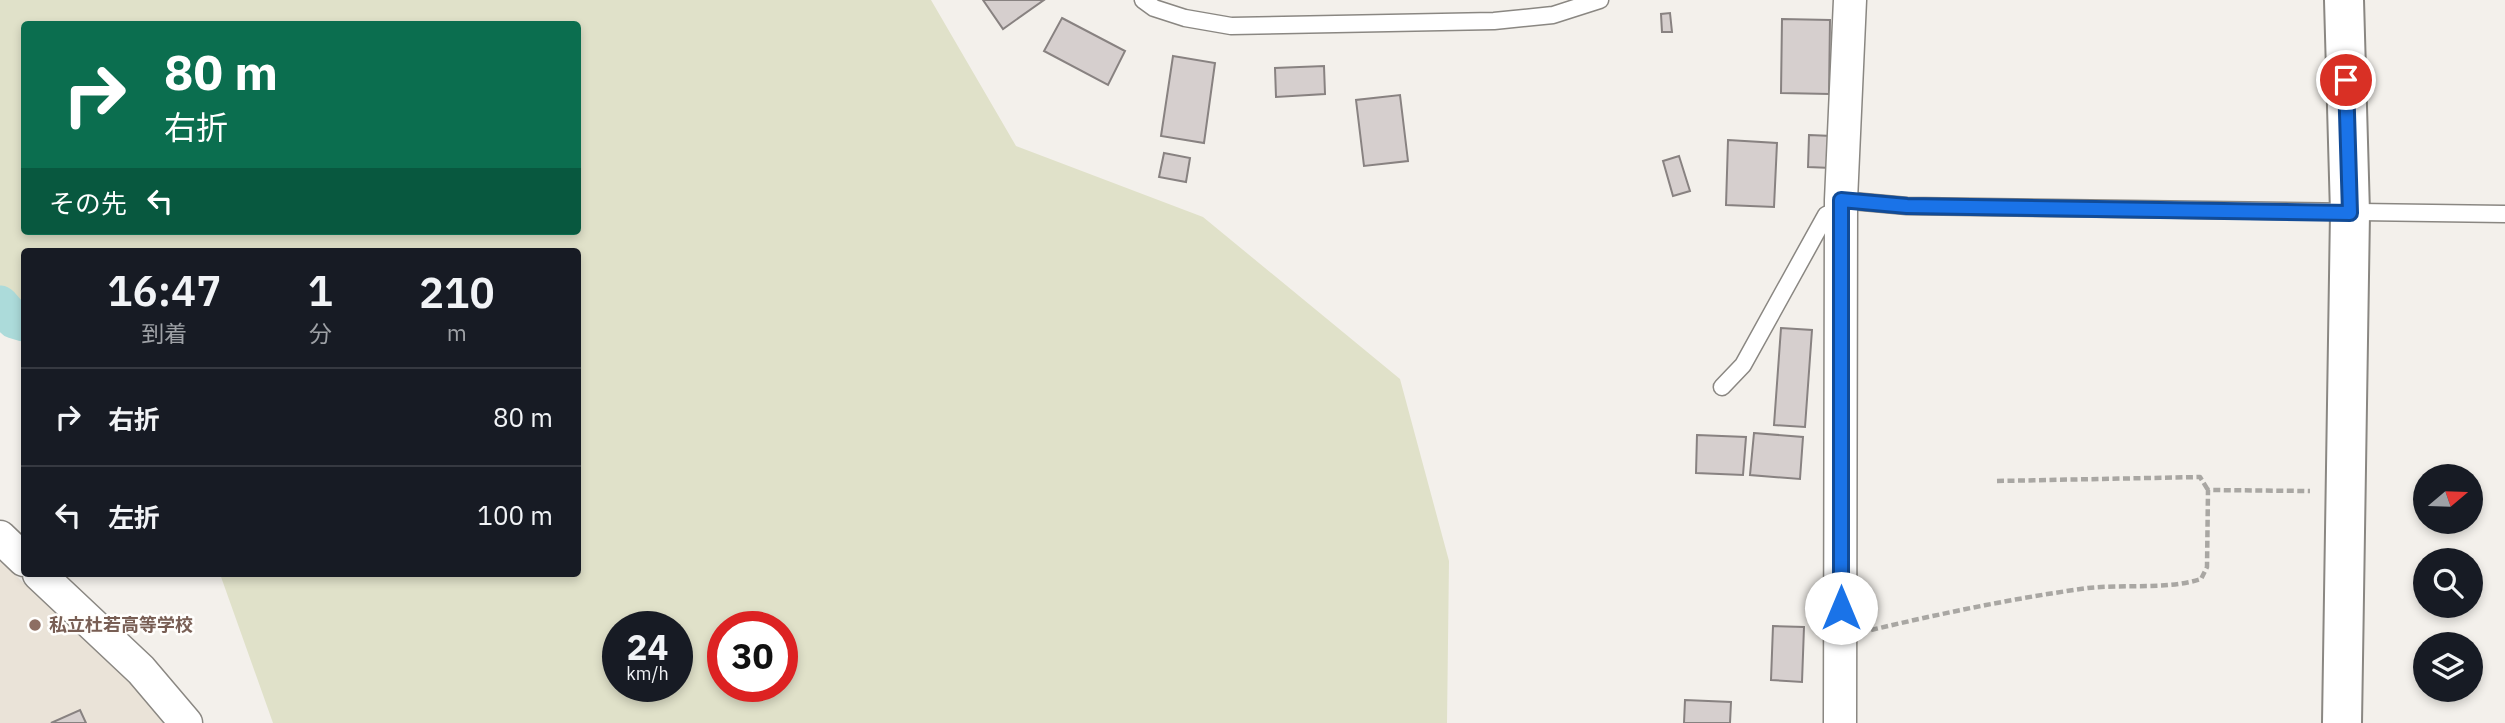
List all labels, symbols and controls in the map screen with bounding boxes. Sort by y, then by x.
text: 80 m [164,40,278,103]
icon: right [49,49,140,140]
pin [2316,50,2376,110]
icon: arrive [2327,61,2365,99]
text: 右折 [164,106,228,148]
icon: left [141,182,179,220]
text: その先 [49,186,127,220]
text: 16:47 [107,263,221,318]
text: 1 [308,263,333,318]
text: 210 [419,265,495,320]
text: m [447,317,467,347]
text: 到着 [141,318,187,348]
text: 分 [309,318,332,348]
icon: right [49,398,87,436]
text: 80 m [493,400,553,434]
text: 右折 [108,402,160,436]
north arrow [2413,464,2483,534]
map controls [2413,464,2483,702]
icon: left [49,496,87,534]
text: 100 m [477,498,553,532]
text: 左折 [108,500,160,534]
button: search [2413,548,2483,618]
position arrow [1804,571,1878,645]
speed limit sign: 30 [707,611,798,702]
place label: 私立杜若高等学校 [49,613,193,636]
marker: 私立杜若高等学校 [27,617,43,633]
text: 24 [626,624,669,670]
button: layers [2413,632,2483,702]
text: km/h [626,662,669,685]

